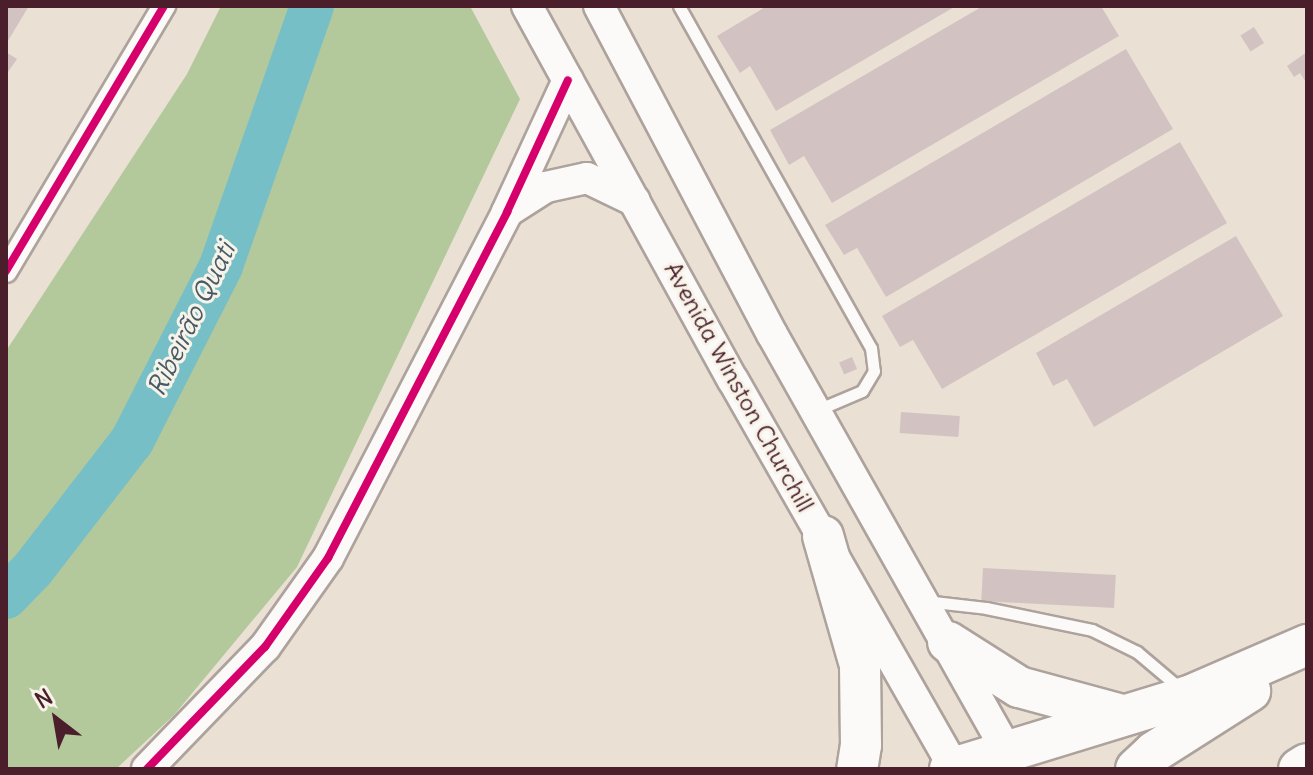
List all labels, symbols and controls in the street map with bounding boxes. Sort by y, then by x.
water label: Ribeirão Quati [140,237,242,401]
street label: Avenida Winston Churchill [658,257,820,517]
north arrow [16,679,96,759]
text: N [30,683,57,714]

